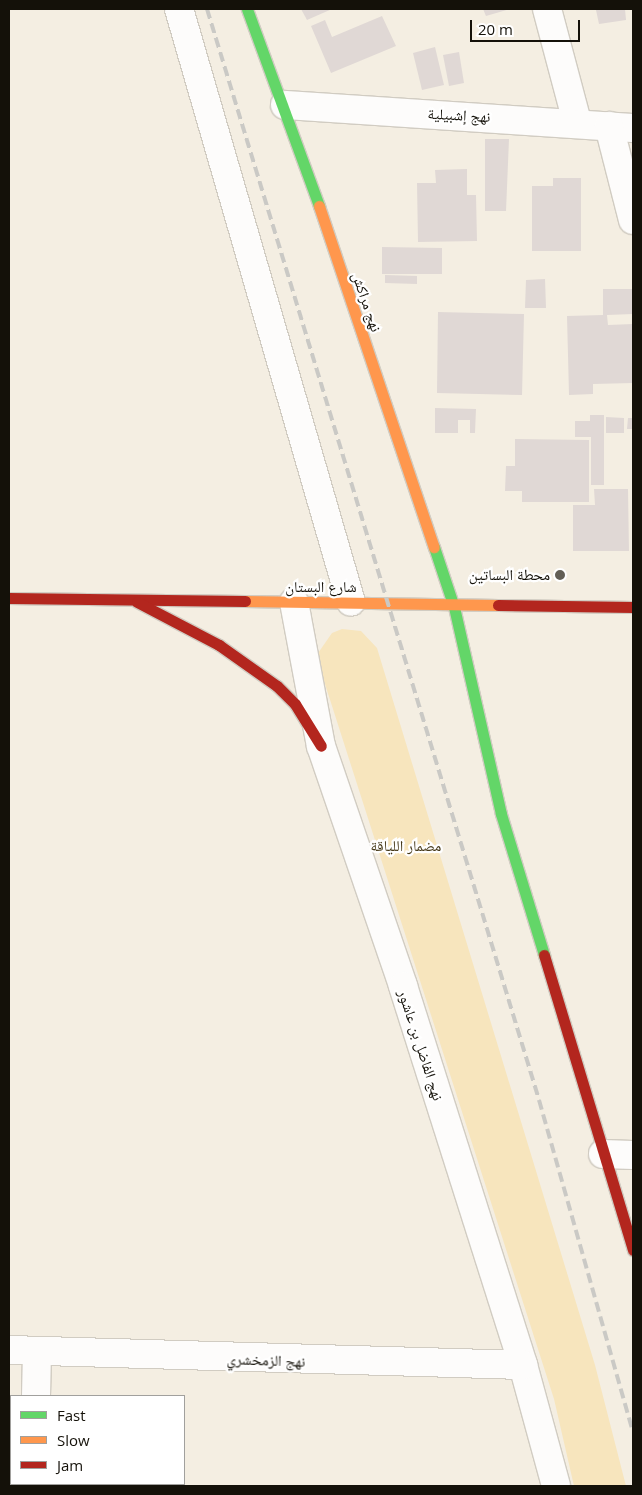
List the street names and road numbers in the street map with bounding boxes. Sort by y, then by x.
street label: نهج إشبيلية [427,104,491,126]
street label: نهج مراكش [348,270,386,334]
street label: شارع البستان [285,578,357,596]
street label: نهج الفاضل بن عاشور [395,987,447,1103]
street label: نهج الزمخشري [226,1350,306,1370]

